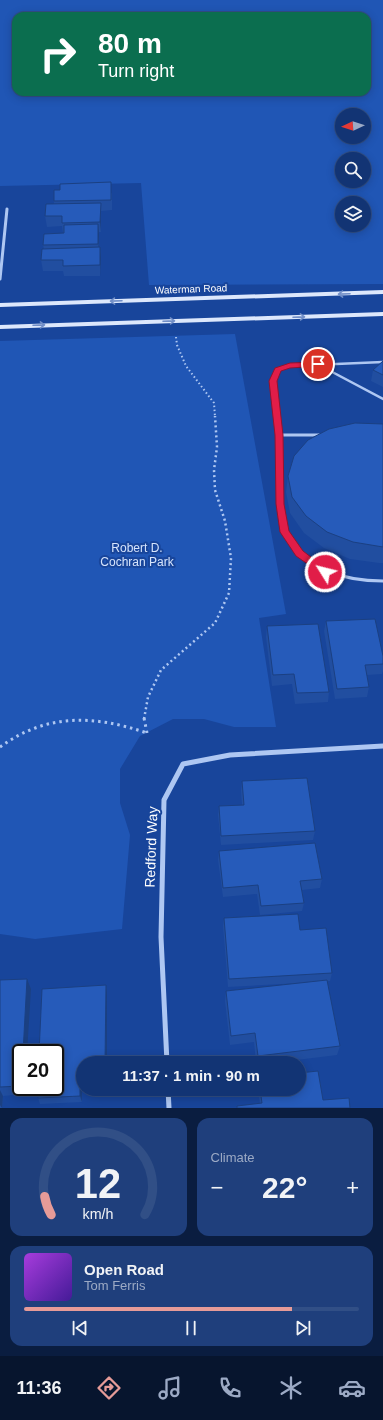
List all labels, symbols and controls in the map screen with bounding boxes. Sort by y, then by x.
icon: right [32,28,84,80]
text: 80 m [98,28,162,59]
text: Turn right [98,61,174,81]
north arrow [335,108,371,144]
map controls [335,108,371,232]
button: search [335,152,371,188]
button: layers [335,196,371,232]
street label: Waterman Road [155,282,227,296]
one-way arrow [338,290,351,298]
one-way arrow [110,298,123,305]
one-way arrow [292,313,305,320]
one-way arrow [162,317,175,325]
one-way arrow [32,322,45,329]
pin [301,347,335,381]
icon: arrive [307,353,329,375]
park label: Robert D. Cochran Park [100,541,175,569]
position arrow [304,551,346,593]
street label: Redford Way [142,806,160,888]
speed limit sign: 20 [12,1044,64,1096]
text: 11:37 · 1 min · 90 m [122,1067,260,1084]
text: Climate [211,1150,255,1165]
text: 12 [75,1160,121,1207]
text: 22° [262,1171,307,1204]
text: − [211,1175,223,1200]
text: + [346,1175,359,1200]
text: km/h [83,1206,114,1222]
text: Open Road [84,1261,164,1278]
text: Tom Ferris [84,1278,145,1293]
icon: previous [69,1317,91,1339]
icon: pause [180,1317,202,1339]
icon: next [292,1317,314,1339]
icon: directions [95,1374,123,1402]
icon: music [156,1374,184,1402]
icon: phone [216,1374,244,1402]
icon: climate [277,1374,305,1402]
icon: car [338,1374,366,1402]
text: 11:36 [16,1378,62,1398]

